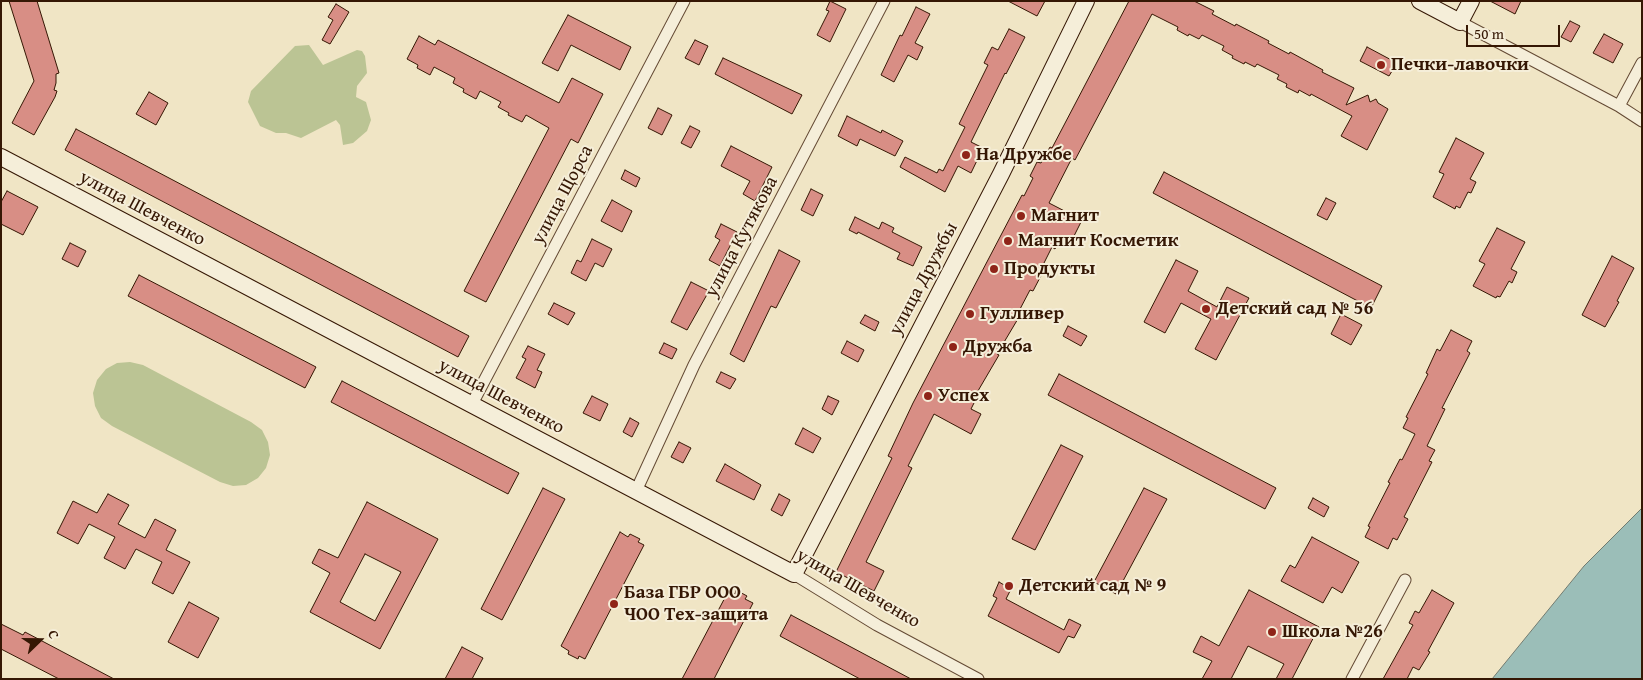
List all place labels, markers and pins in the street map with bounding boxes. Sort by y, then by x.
place label: Печки-лавочки [1391,54,1529,76]
marker: Печки-лавочки [1375,59,1387,71]
place label: На Дружбе [976,144,1072,166]
marker: На Дружбе [960,149,972,161]
place label: Магнит [1031,205,1099,227]
marker: Магнит [1015,210,1027,222]
place label: Магнит Косметик [1018,230,1178,252]
marker: Магнит Косметик [1002,235,1014,247]
place label: Продукты [1004,258,1095,280]
marker: Продукты [988,263,1000,275]
place label: Детский сад № 56 [1216,298,1373,320]
place label: Гулливер [980,303,1064,325]
marker: Детский сад № 56 [1200,303,1212,315]
marker: Гулливер [964,308,976,320]
place label: Дружба [963,336,1032,358]
marker: Дружба [947,341,959,353]
place label: Успех [938,385,989,407]
marker: Успех [922,390,934,402]
place label: Детский сад № 9 [1019,575,1166,597]
marker: Детский сад № 9 [1003,580,1015,592]
place label: База ГБР ООО ЧОО Тех-защита [624,582,768,626]
marker: База ГБР ООО ЧОО Тех-защита [608,598,620,610]
place label: Школа №26 [1282,621,1383,643]
marker: Школа №26 [1266,626,1278,638]

